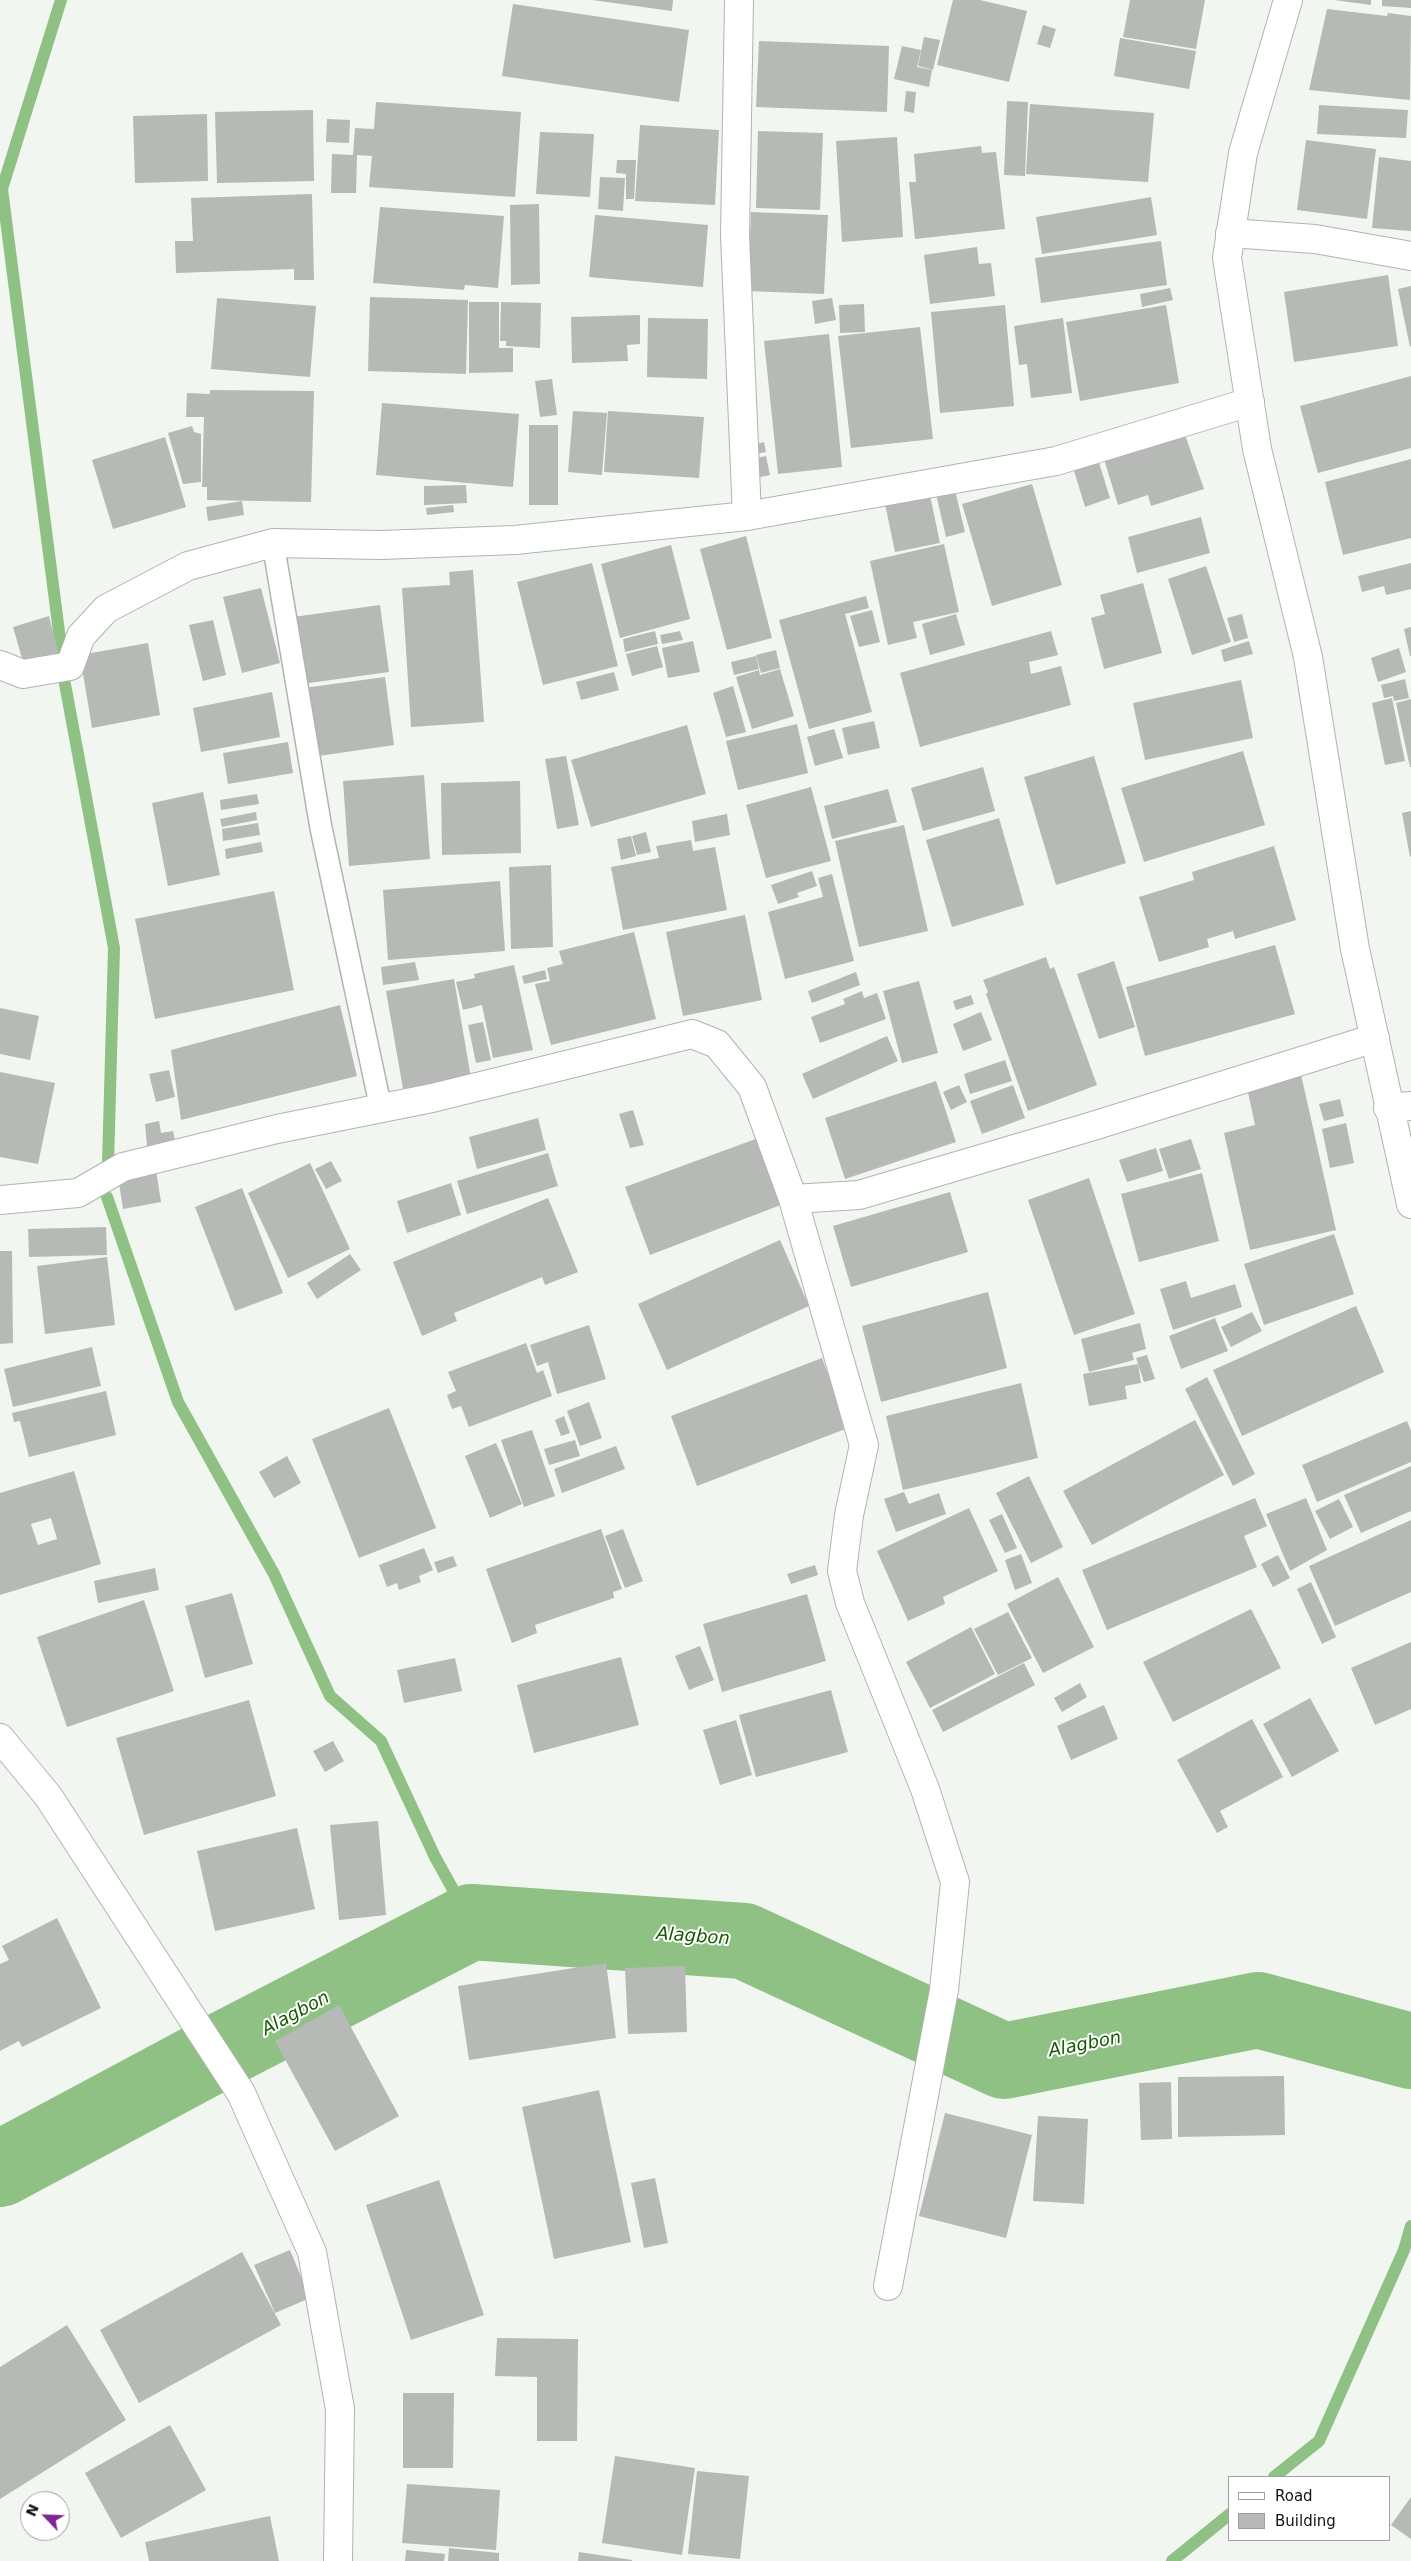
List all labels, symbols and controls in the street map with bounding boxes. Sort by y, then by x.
water label: Alagbon [656,1924,730,1950]
water label: Alagbon [258,1987,334,2041]
water label: Alagbon [1047,2027,1123,2063]
legend [1228,2476,1391,2541]
text: Road [1275,2487,1313,2505]
north arrow [20,2491,70,2541]
text: N [23,2502,42,2519]
text: Building [1275,2512,1336,2530]

